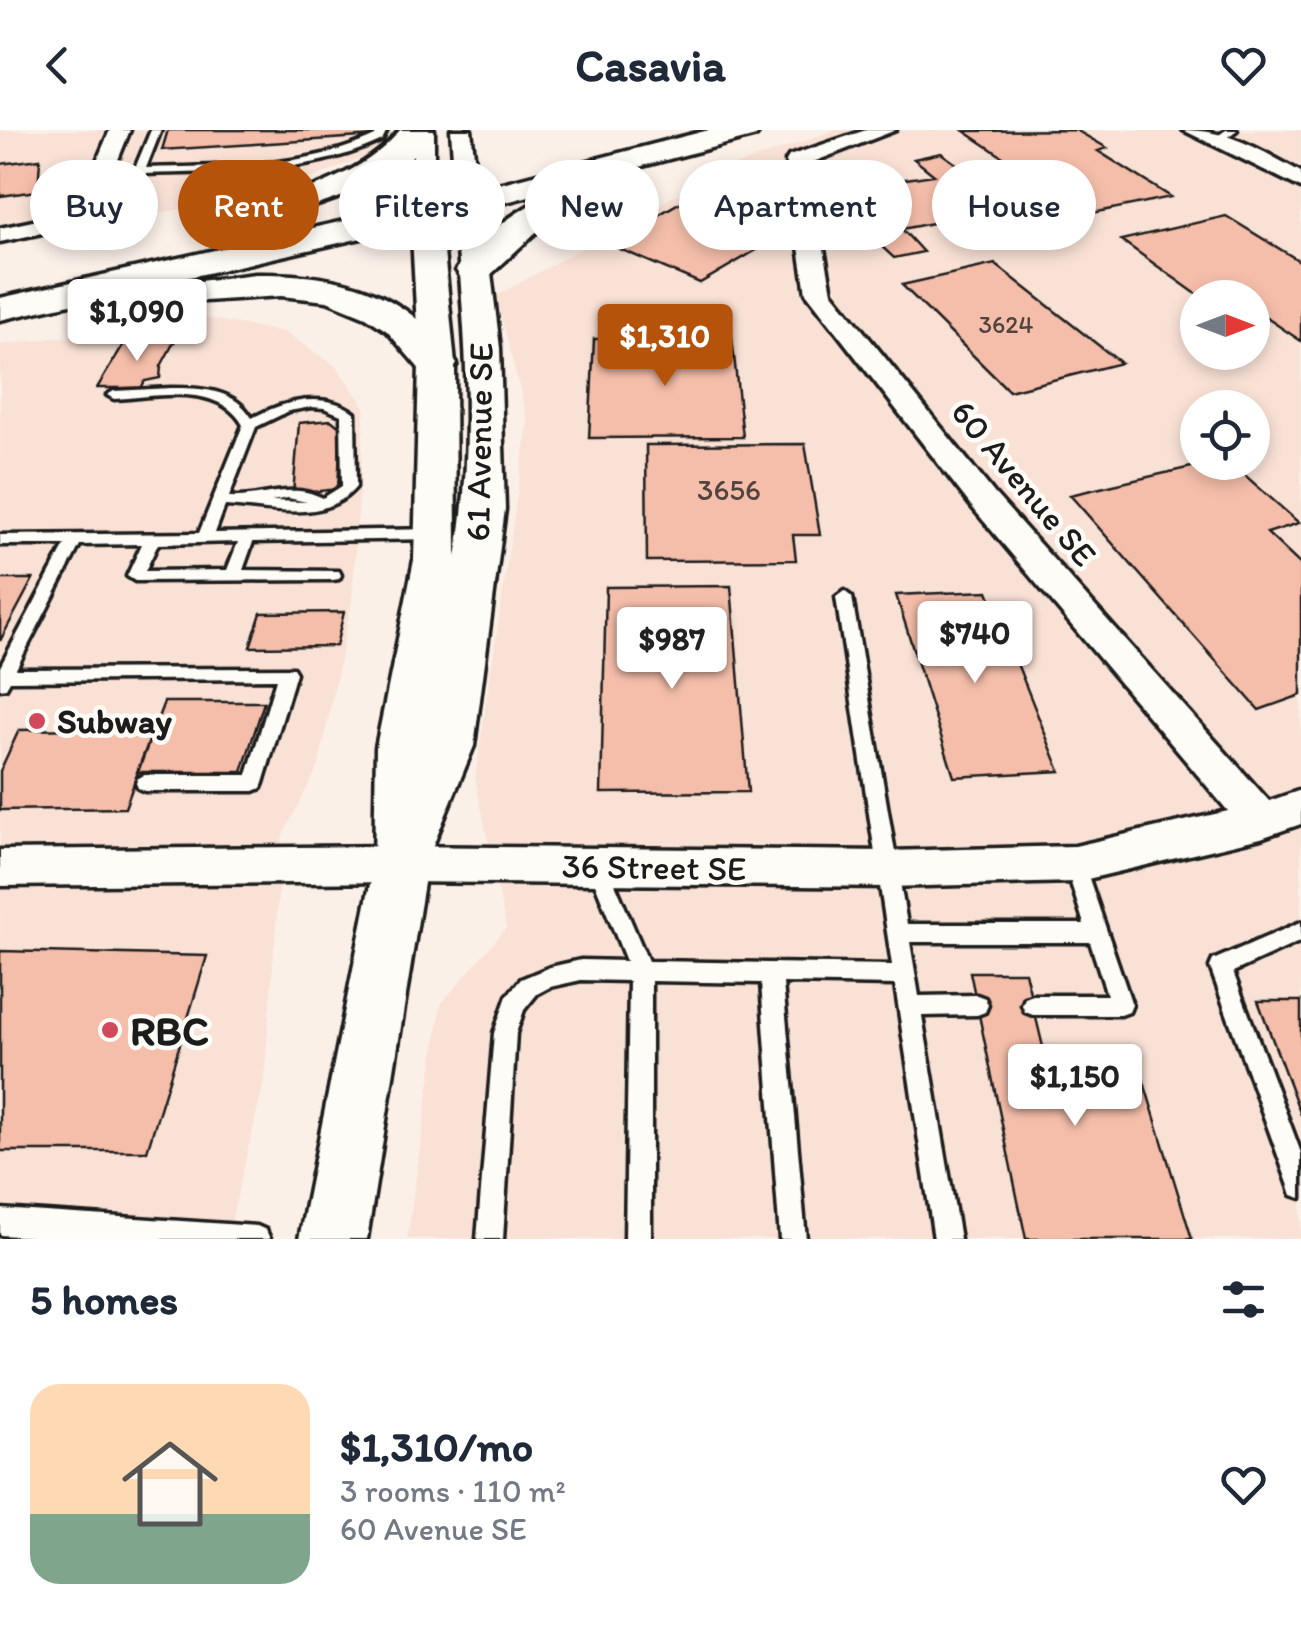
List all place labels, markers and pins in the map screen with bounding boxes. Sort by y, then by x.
pin: $1,090 [56,279,218,364]
pin: $1,310 [584,304,746,389]
pin: $740 [916,601,1034,686]
pin: $987 [613,607,731,692]
place label: Subway [57,700,172,742]
marker: Subway [26,710,48,732]
place label: RBC [130,1005,209,1056]
marker: RBC [99,1019,121,1041]
pin: $1,150 [994,1044,1156,1129]

